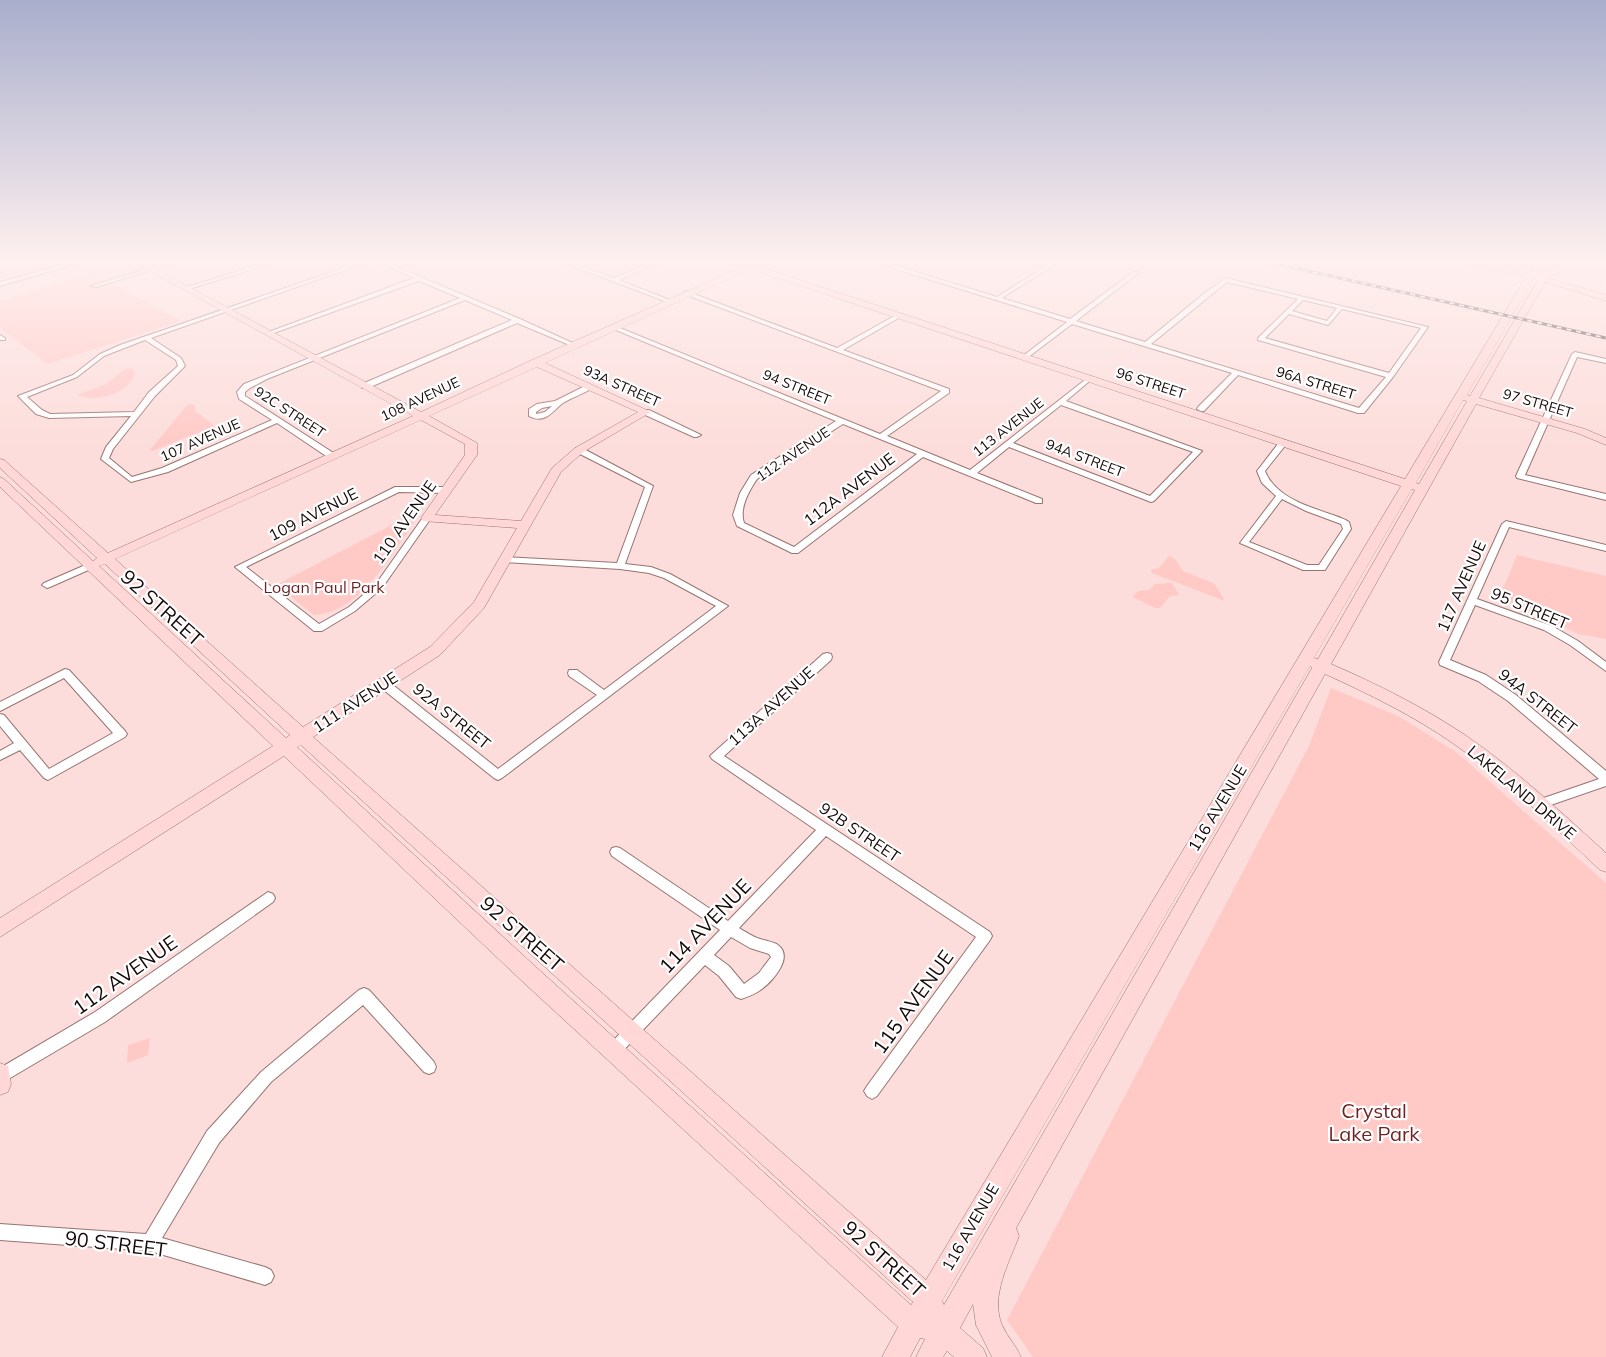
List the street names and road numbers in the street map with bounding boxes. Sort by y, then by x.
street label: 93A STREET [581,361,664,411]
street label: 96A STREET [1274,362,1358,404]
street label: 96 STREET [1114,363,1188,403]
street label: 94 STREET [760,365,834,409]
street label: 108 AVENUE [378,373,462,425]
street label: 92C STREET [251,382,329,442]
street label: 97 STREET [1501,384,1576,422]
street label: 113 AVENUE [969,394,1047,460]
street label: 107 AVENUE [157,414,243,466]
street label: 112 AVENUE [753,423,833,485]
street label: 94A STREET [1043,435,1127,481]
street label: 112A AVENUE [799,448,899,530]
street label: 110 AVENUE [368,476,440,568]
street label: 109 AVENUE [265,483,361,545]
street label: 117 AVENUE [1432,537,1490,635]
street label: 92 STREET [116,564,209,651]
street label: 95 STREET [1488,583,1572,633]
street label: 113A AVENUE [724,662,818,750]
street label: 94A STREET [1495,664,1581,738]
street label: 111 AVENUE [309,667,401,737]
street label: 92A STREET [409,679,495,754]
street label: LAKELAND DRIVE [1464,741,1580,843]
street label: 116 AVENUE [1183,761,1251,855]
street label: 92B STREET [816,798,904,866]
street label: 114 AVENUE [653,873,756,978]
street label: 92 STREET [475,891,569,977]
street label: 112 AVENUE [68,929,182,1020]
street label: 115 AVENUE [867,945,959,1058]
street label: 116 AVENUE [937,1180,1003,1274]
street label: 92 STREET [838,1215,931,1302]
street label: 90 STREET [64,1225,169,1262]

